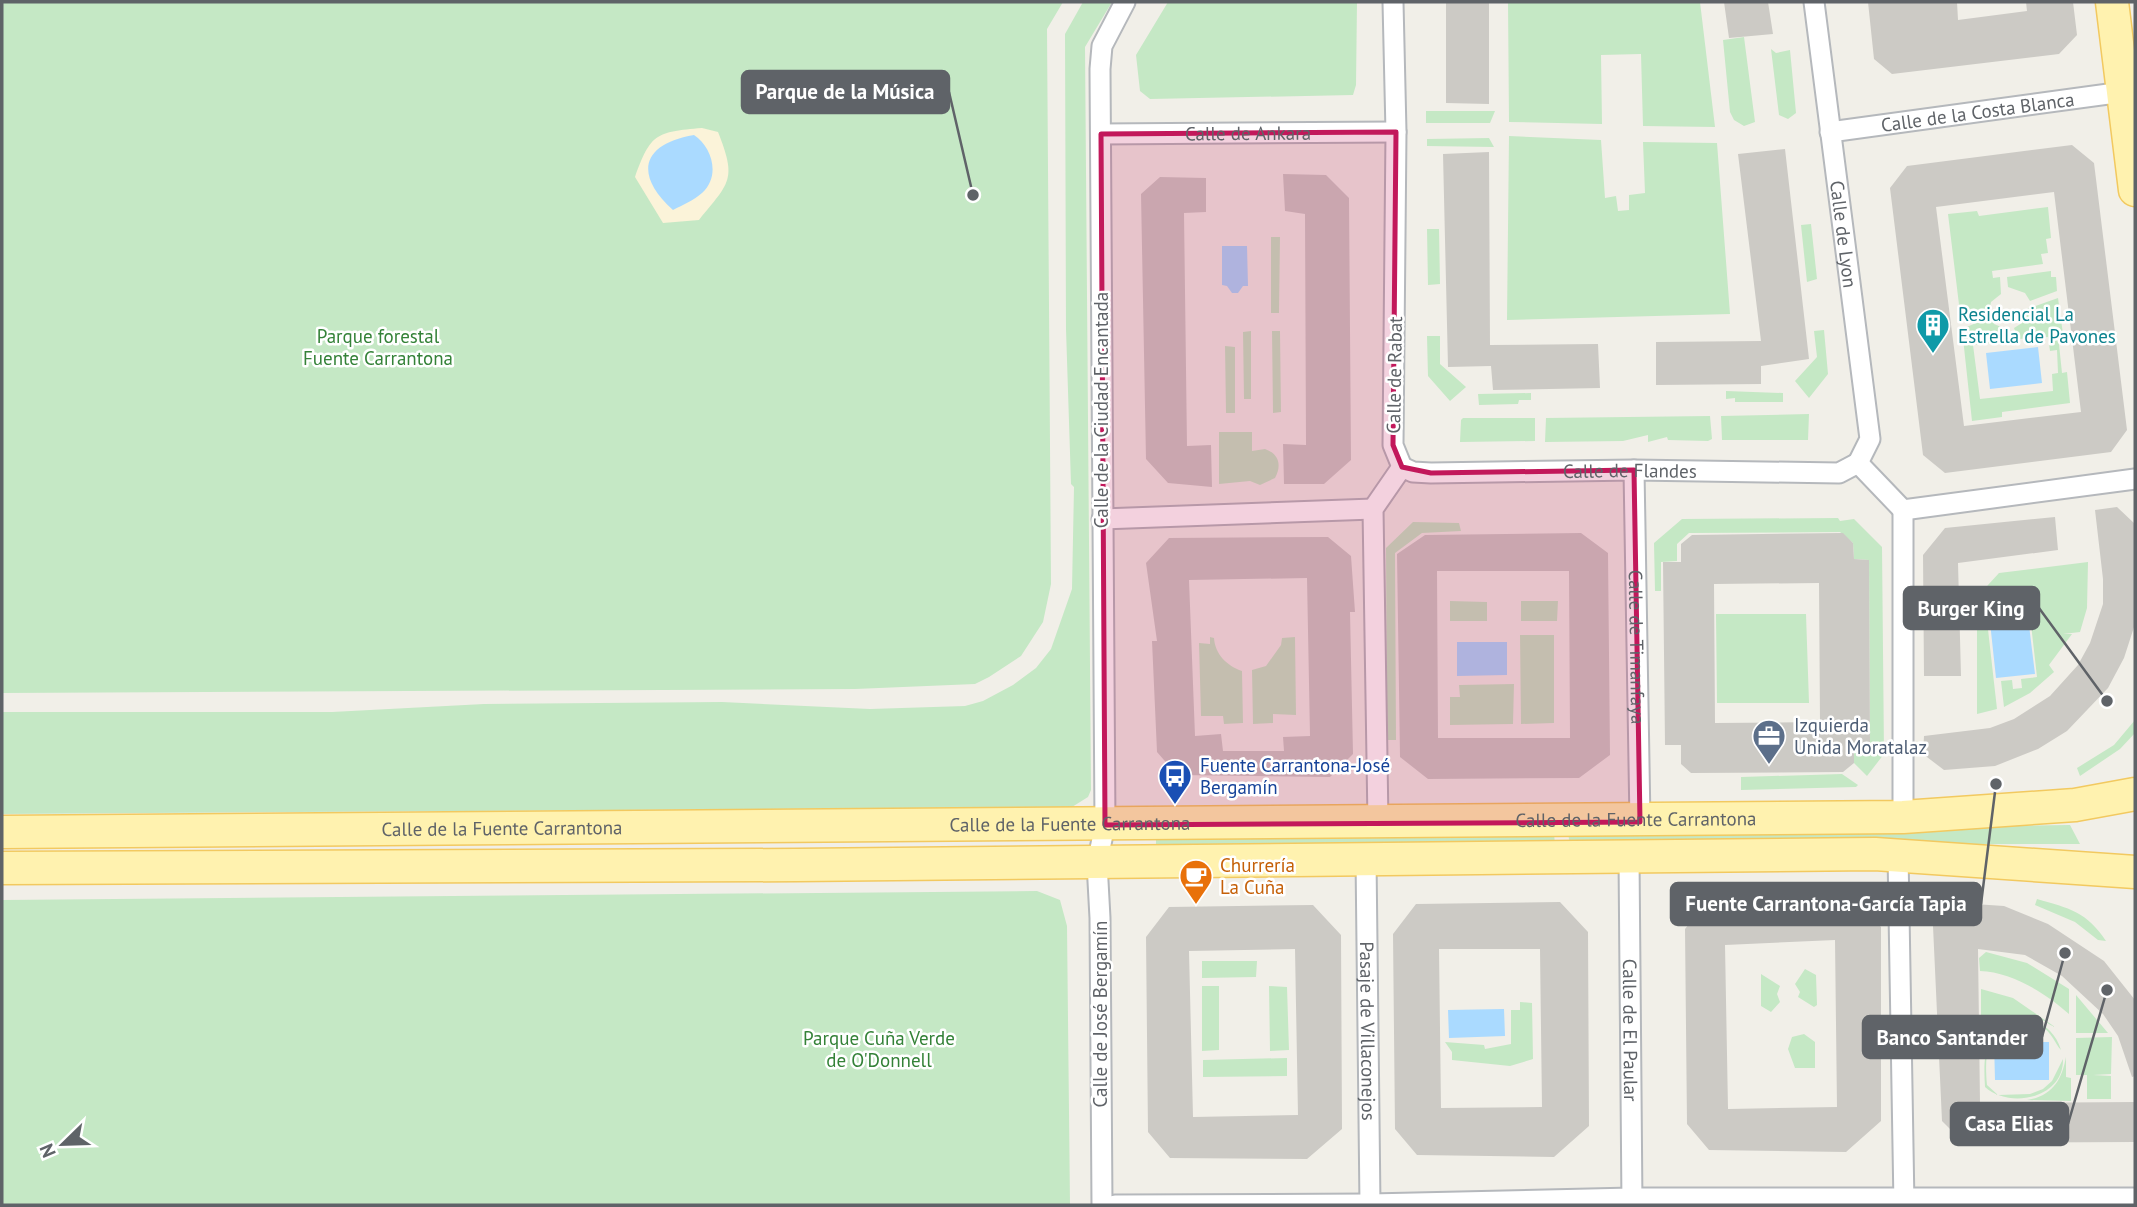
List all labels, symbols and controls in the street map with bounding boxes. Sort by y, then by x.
callout: Parque de la Música [742,71,949,113]
text: Parque de la Música [755,78,935,105]
street label: Calle de la Costa Blanca [1880,87,2076,137]
street label: Calle de Ankara [1185,121,1311,145]
street label: Calle de Lyon [1825,179,1863,289]
street label: Calle de la Ciudad Encantada [1089,292,1113,528]
place label: Residencial La Estrella de Pavones [1958,302,2116,348]
building icon: Residencial La Estrella de Pavones [1914,306,1952,355]
street label: Calle de Rabat [1381,316,1407,434]
park label: Parque forestal Fuente Carrantona [303,324,453,370]
street label: Calle de Flandes [1563,458,1697,483]
street label: Calle de Timanfaya [1624,569,1650,725]
callout: Burger King [1904,587,2039,629]
text: Burger King [1917,595,2025,622]
place label: Izquierda Unida Moratalaz [1794,713,1927,759]
office icon: Izquierda Unida Moratalaz [1750,717,1788,766]
place label: Fuente Carrantona-José Bergamín [1200,753,1390,799]
bus stop icon: Fuente Carrantona-José Bergamín [1156,757,1194,806]
street label: Calle de la Fuente Carrantona [1515,806,1757,832]
street label: Calle de la Fuente Carrantona [949,811,1191,837]
street label: Calle de la Fuente Carrantona [381,815,623,841]
place label: Churrería La Cuña [1220,853,1295,899]
cafe icon: Churrería La Cuña [1177,857,1215,906]
callout: Fuente Carrantona-García Tapia [1671,883,1981,925]
text: Fuente Carrantona-García Tapia [1685,890,1967,917]
street label: Calle de José Bergamín [1088,921,1112,1107]
street label: Pasaje de Villaconejos [1355,941,1381,1121]
street label: Calle de El Paular [1618,959,1643,1102]
callout: Banco Santander [1863,1016,2042,1058]
text: Banco Santander [1876,1024,2028,1051]
park label: Parque Cuña Verde de O'Donnell [803,1026,955,1072]
callout: Casa Elias [1951,1103,2068,1145]
north arrow [28,1109,98,1179]
text: Casa Elias [1965,1110,2053,1137]
text: N [34,1140,61,1161]

